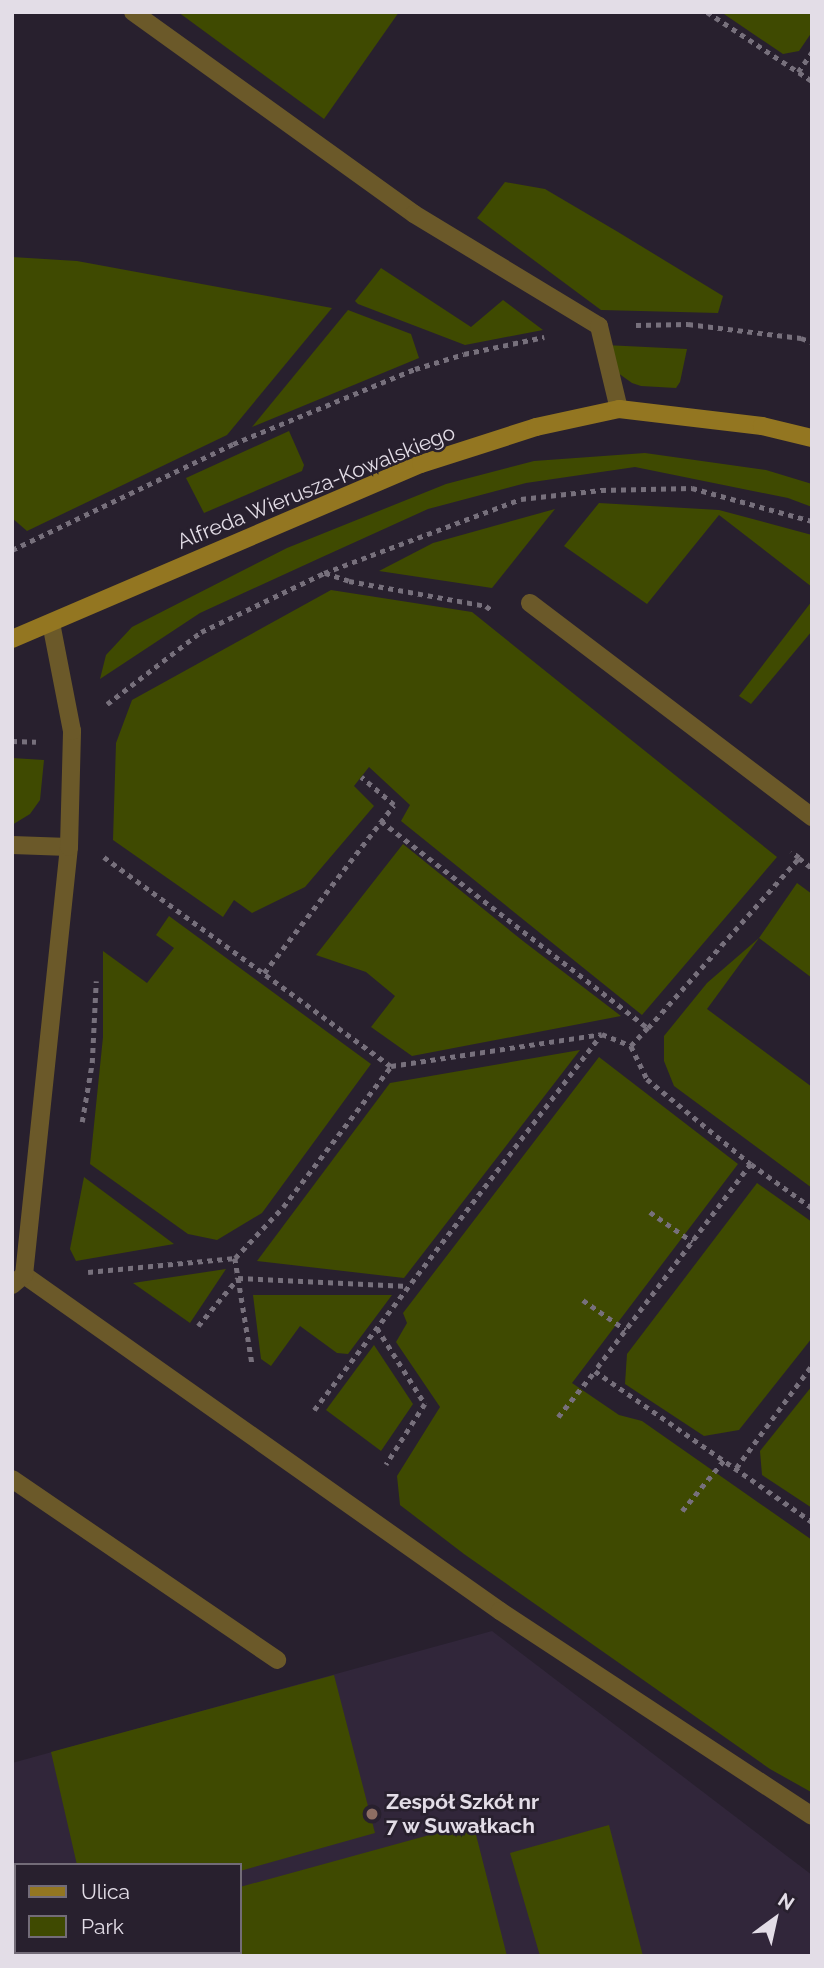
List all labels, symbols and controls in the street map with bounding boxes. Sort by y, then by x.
street label: Alfreda Wierusza-Kowalskiego [173,419,459,555]
place label: Zespół Szkół nr 7 w Suwałkach [386,1789,540,1839]
marker: Zespół Szkół nr 7 w Suwałkach [364,1806,380,1822]
legend [14,1863,242,1954]
text: Ulica [81,1879,130,1904]
north arrow [740,1884,810,1954]
text: N [774,1888,799,1915]
text: Park [81,1914,124,1939]

